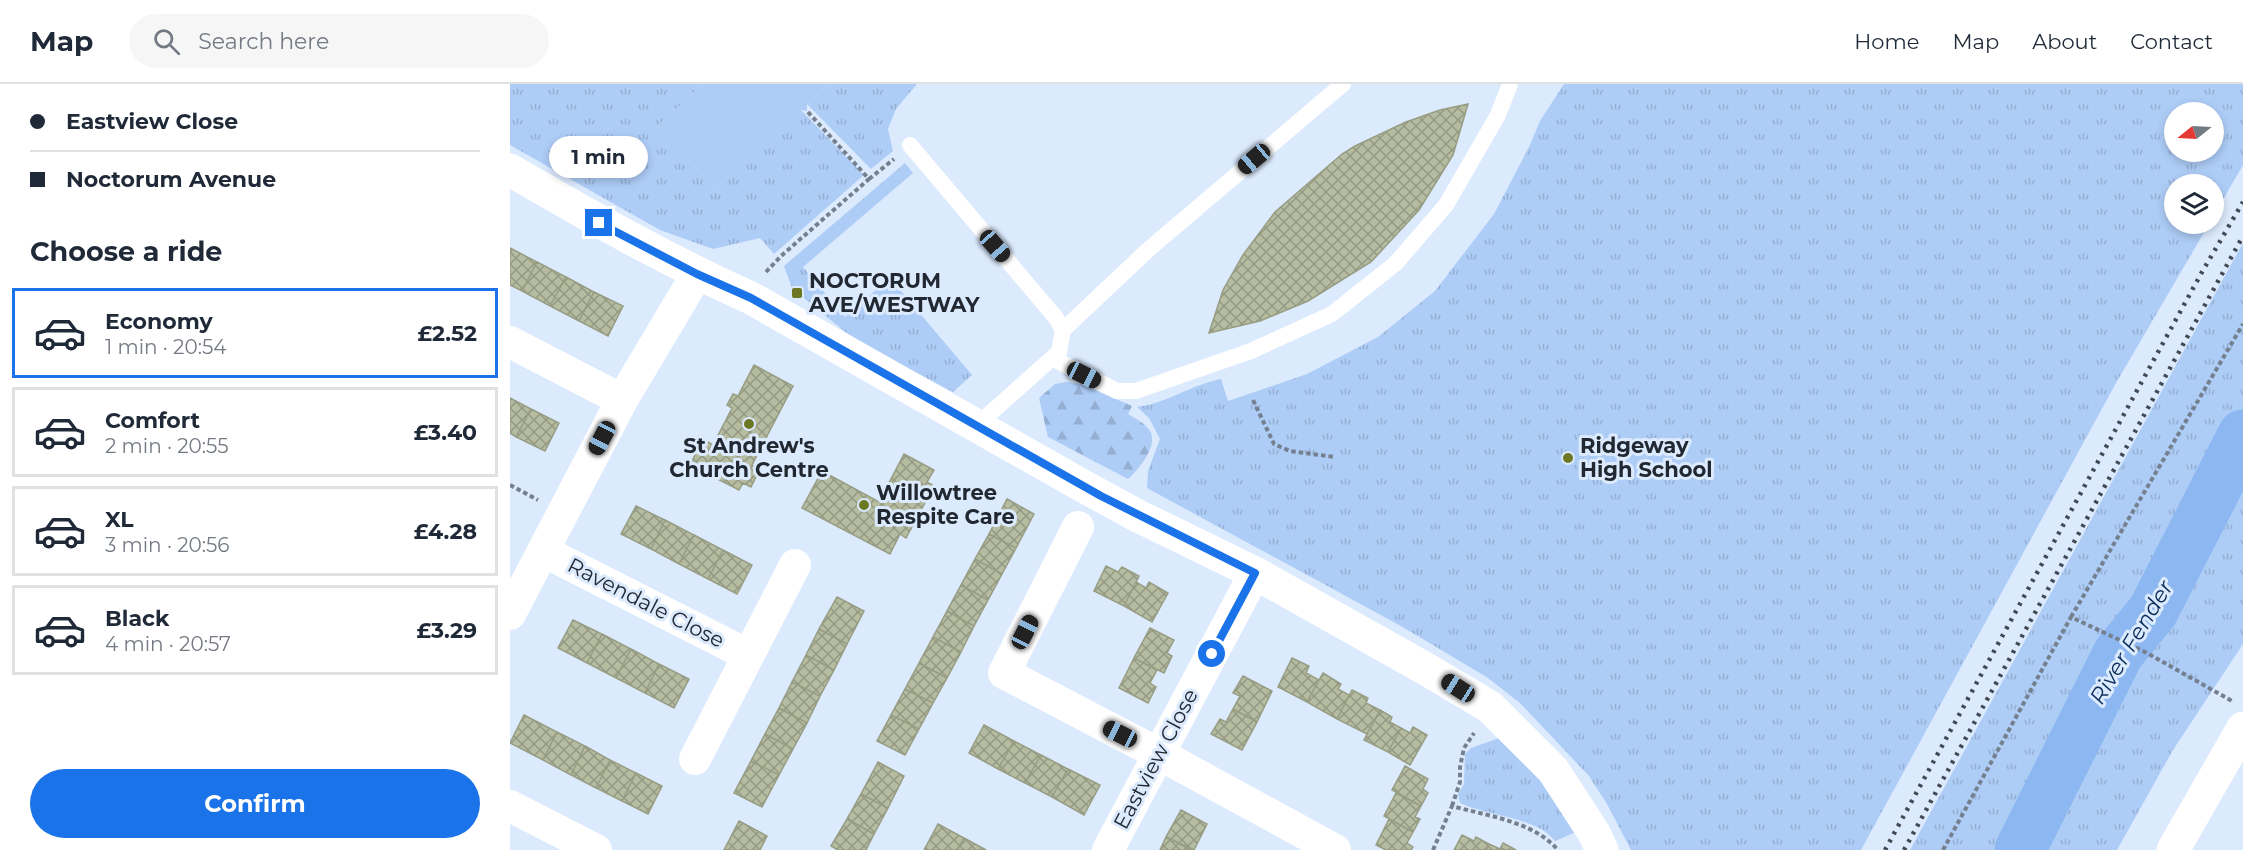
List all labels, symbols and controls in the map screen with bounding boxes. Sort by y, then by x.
search box [129,14,549,68]
text: Map [30,24,93,58]
icon: search [150,25,183,58]
text: Search here [198,28,329,55]
text: Home [1854,29,1919,54]
text: Map [1952,29,1999,54]
text: About [2032,29,2097,54]
text: Contact [2130,29,2213,54]
north arrow [2164,102,2224,162]
map controls [2164,102,2224,234]
text: Eastview Close [66,108,238,135]
callout: 1 min [550,136,648,178]
car [1234,141,1274,177]
text: 1 min [571,145,626,169]
text: Noctorum Avenue [66,166,276,193]
button: layers [2164,174,2224,234]
route end [585,209,612,236]
car [976,227,1014,265]
text: Choose a ride [30,235,222,268]
place label: NOCTORUM AVE/WESTWAY [808,268,980,317]
marker: NOCTORUM AVE/WESTWAY [790,286,804,300]
icon: car [33,306,87,360]
text: Economy [105,308,213,335]
text: £2.52 [418,320,477,347]
text: 1 min · 20:54 [105,335,226,359]
car [1064,359,1104,391]
icon: car [33,405,87,459]
text: Comfort [105,407,200,434]
marker: St Andrew's Church Centre [742,417,756,431]
car [586,418,618,458]
text: £3.40 [414,419,477,446]
place label: St Andrew's Church Centre [669,433,829,482]
place label: Ridgeway High School [1580,433,1713,482]
text: 2 min · 20:55 [105,434,229,458]
marker: Ridgeway High School [1561,451,1575,465]
place label: Willowtree Respite Care [876,480,1015,529]
marker: Willowtree Respite Care [857,498,871,512]
icon: car [33,504,87,558]
text: XL [105,506,134,533]
text: £4.28 [414,518,477,545]
text: 3 min · 20:56 [105,533,229,557]
street label: Ravendale Close [564,552,729,653]
water label: River Fender [2084,574,2180,709]
icon: car [33,603,87,657]
text: Black [105,605,169,632]
car [1009,612,1041,652]
text: £3.29 [417,617,477,644]
text: 4 min · 20:57 [105,632,231,656]
route start [1198,640,1225,667]
car [1438,671,1478,705]
street label: Eastview Close [1108,684,1203,833]
car [1100,718,1140,750]
button: Confirm [30,769,480,838]

